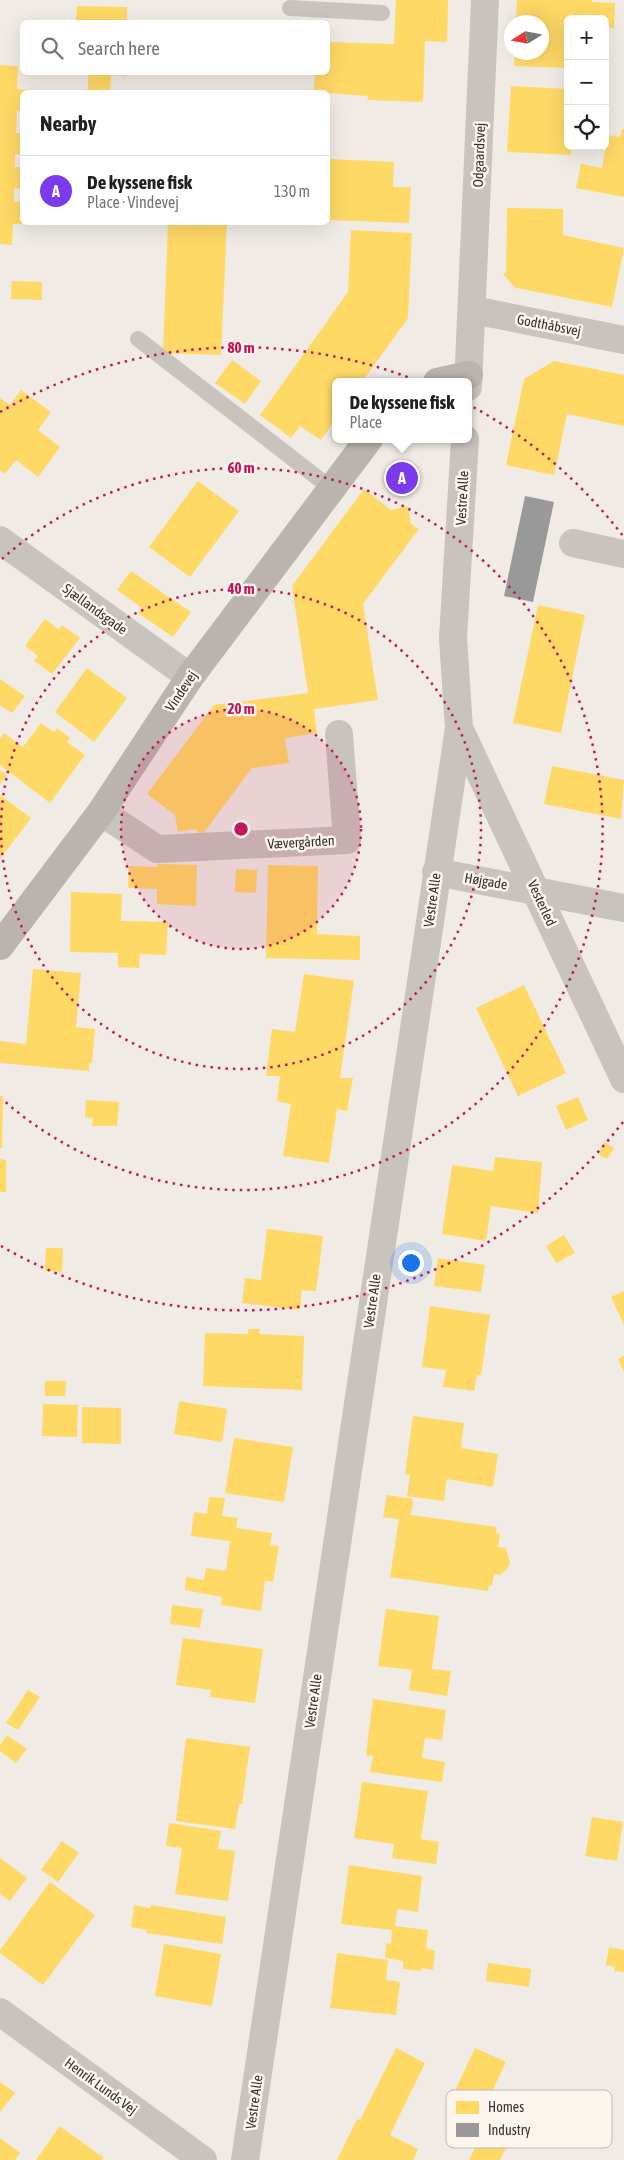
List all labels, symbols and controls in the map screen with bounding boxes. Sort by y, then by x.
north arrow [504,15,549,60]
map controls [564,15,609,150]
button: + [564,15,609,60]
search box [20,20,330,75]
icon: search [38,34,66,62]
text: Search here [78,37,160,59]
button: − [564,60,609,105]
button: locate [564,105,609,150]
text: Nearby [40,111,96,135]
street label: Odgaardsvej [470,122,488,188]
text: De kyssene fisk [87,171,192,193]
text: A [52,182,60,200]
text: 130 m [274,182,310,200]
text: Place · Vindevej [87,193,179,211]
street label: Godthåbsvej [516,311,582,339]
text: 80 m [228,339,255,356]
popup [332,378,472,443]
text: De kyssene fisk [349,391,455,413]
text: Place [349,413,382,431]
text: 60 m [228,459,255,476]
pin: A [386,459,418,497]
street label: Vestre Alle [453,470,471,526]
street label: Sjællandsgade [60,580,130,638]
text: 40 m [227,580,255,597]
street label: Vindevej [162,668,200,714]
text: 20 m [228,700,255,717]
centre of rings [232,820,250,838]
street label: Vævergården [267,832,335,852]
street label: Højgade [463,869,509,893]
street label: Vestre Alle [420,872,444,928]
street label: Vesterled [524,878,560,928]
your location [398,1250,424,1276]
street label: Vestre Alle [360,1273,384,1329]
street label: Vestre Alle [301,1673,325,1729]
street label: Henrik Lunds Vej [62,2054,140,2118]
street label: Vestre Alle [242,2074,266,2130]
legend [446,2090,612,2148]
text: Homes [488,2099,524,2115]
text: Industry [488,2122,531,2138]

